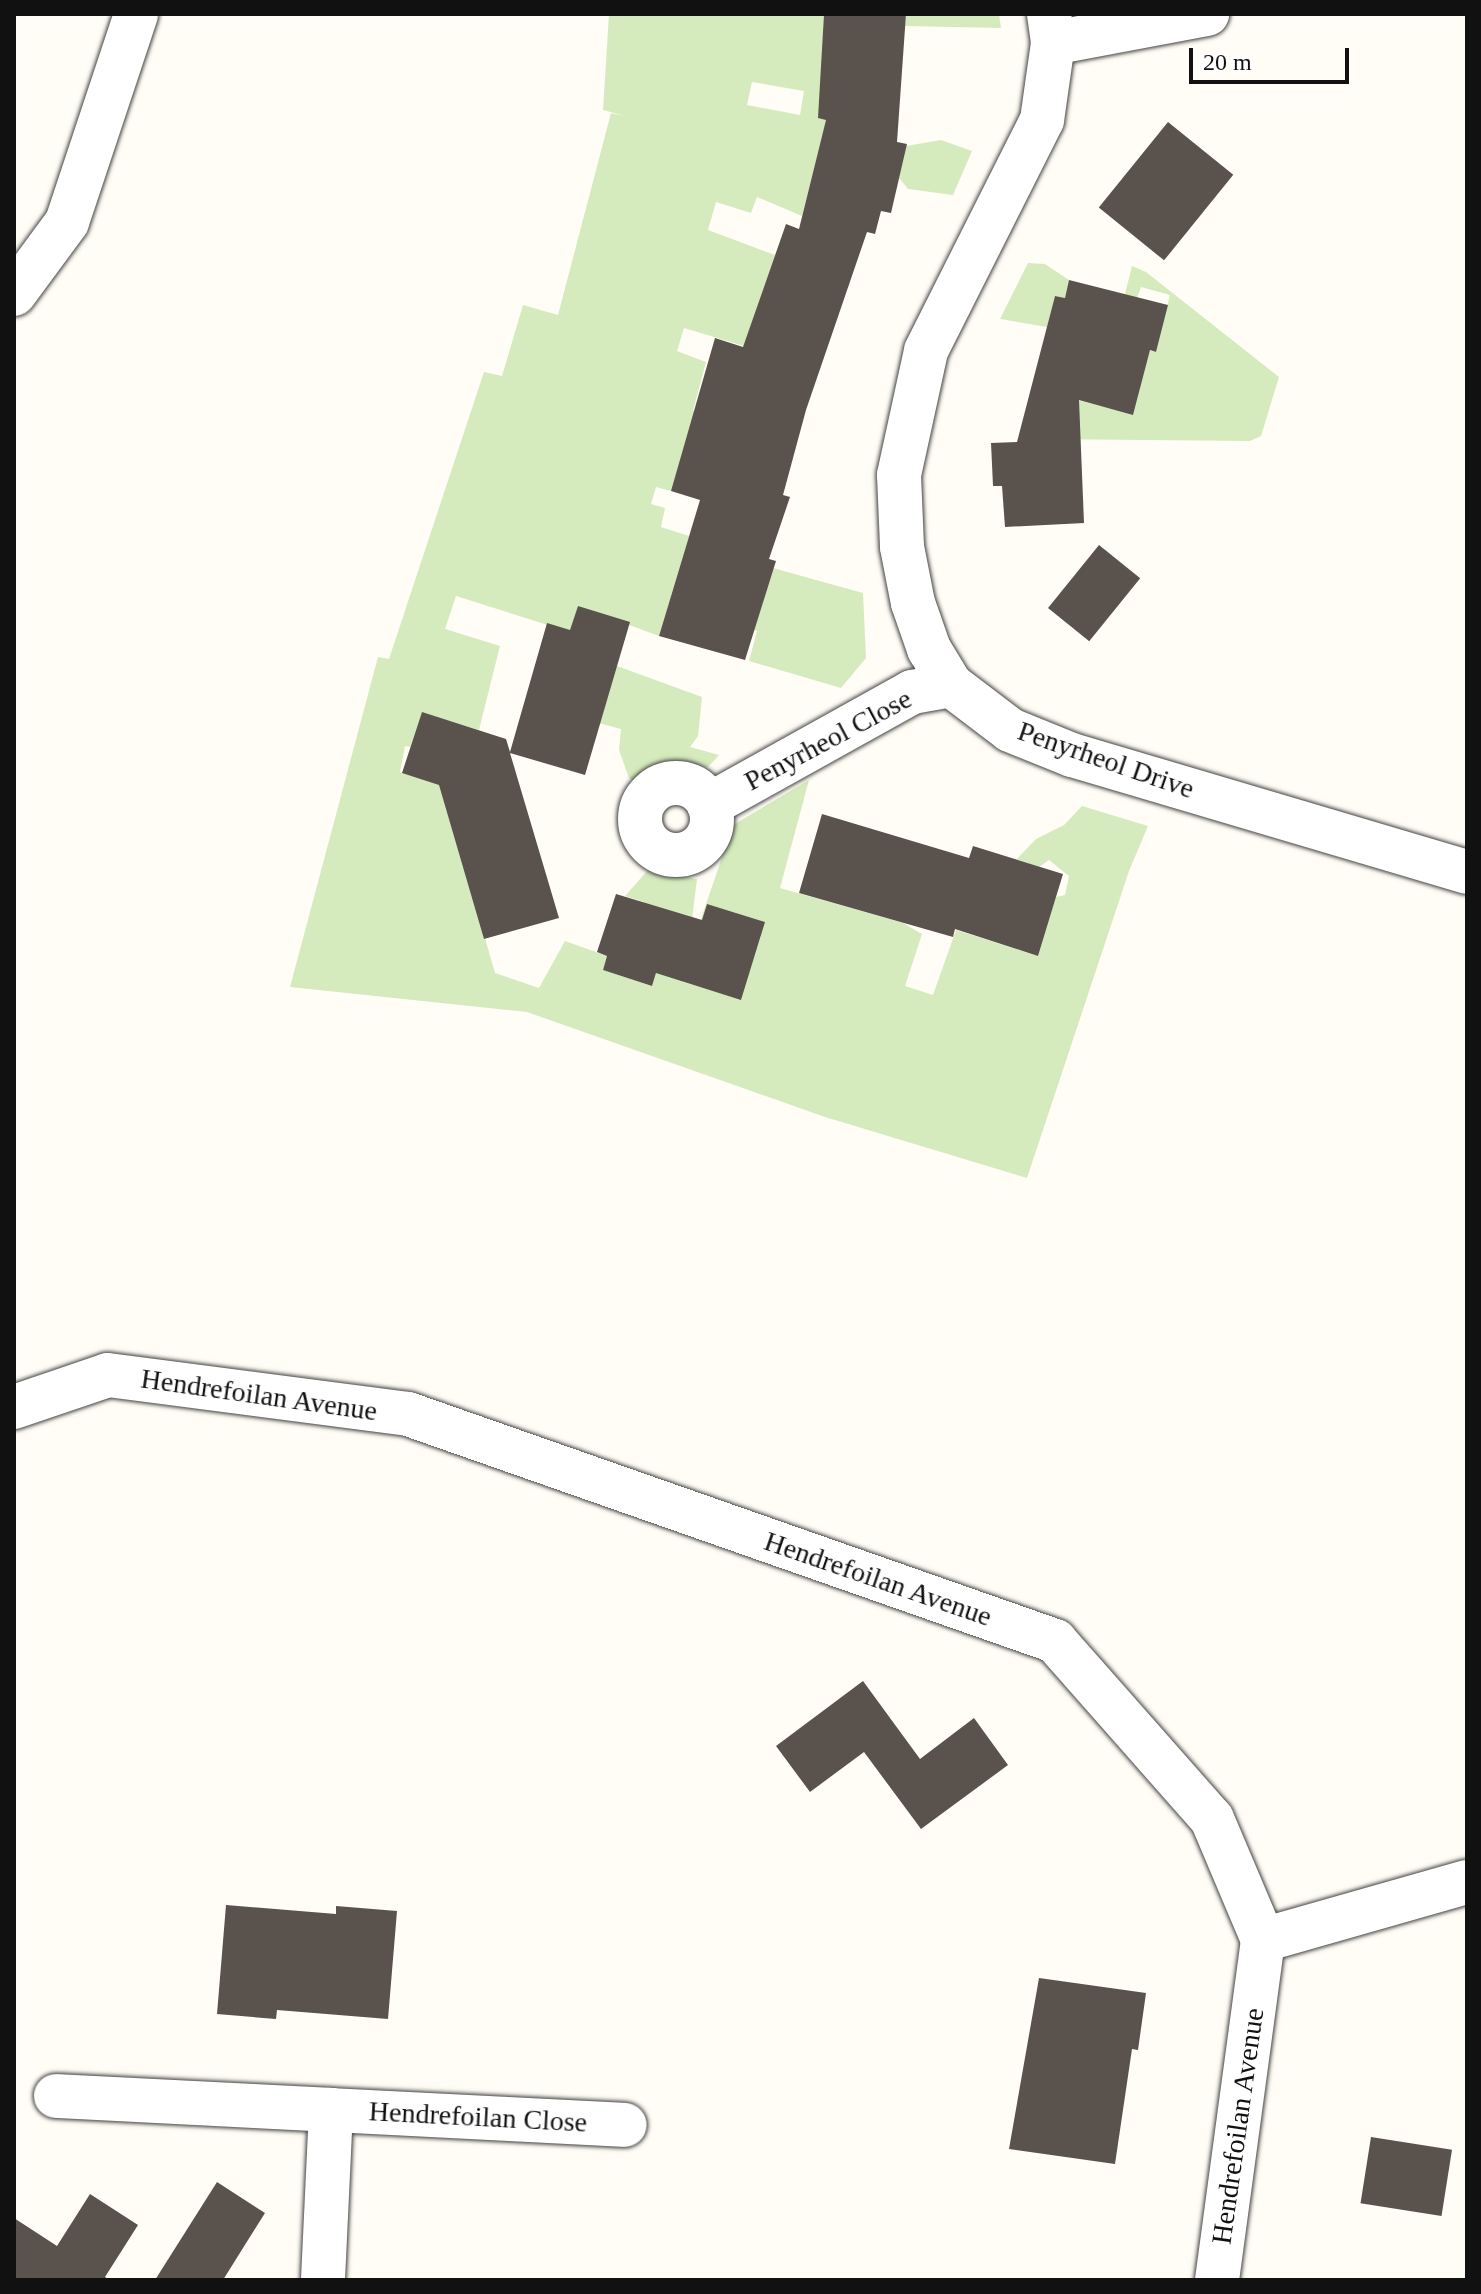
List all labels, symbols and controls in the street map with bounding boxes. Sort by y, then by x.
scale bar [1193,32,1353,82]
text: 20 m [1203,49,1252,75]
street label: Penyrheol Close [739,682,917,798]
street label: Penyrheol Drive [1013,714,1199,806]
street label: Hendrefoilan Avenue [138,1362,380,1428]
street label: Hendrefoilan Avenue [759,1524,997,1634]
street label: Hendrefoilan Avenue [1205,2005,1271,2247]
street label: Hendrefoilan Close [368,2095,588,2139]

